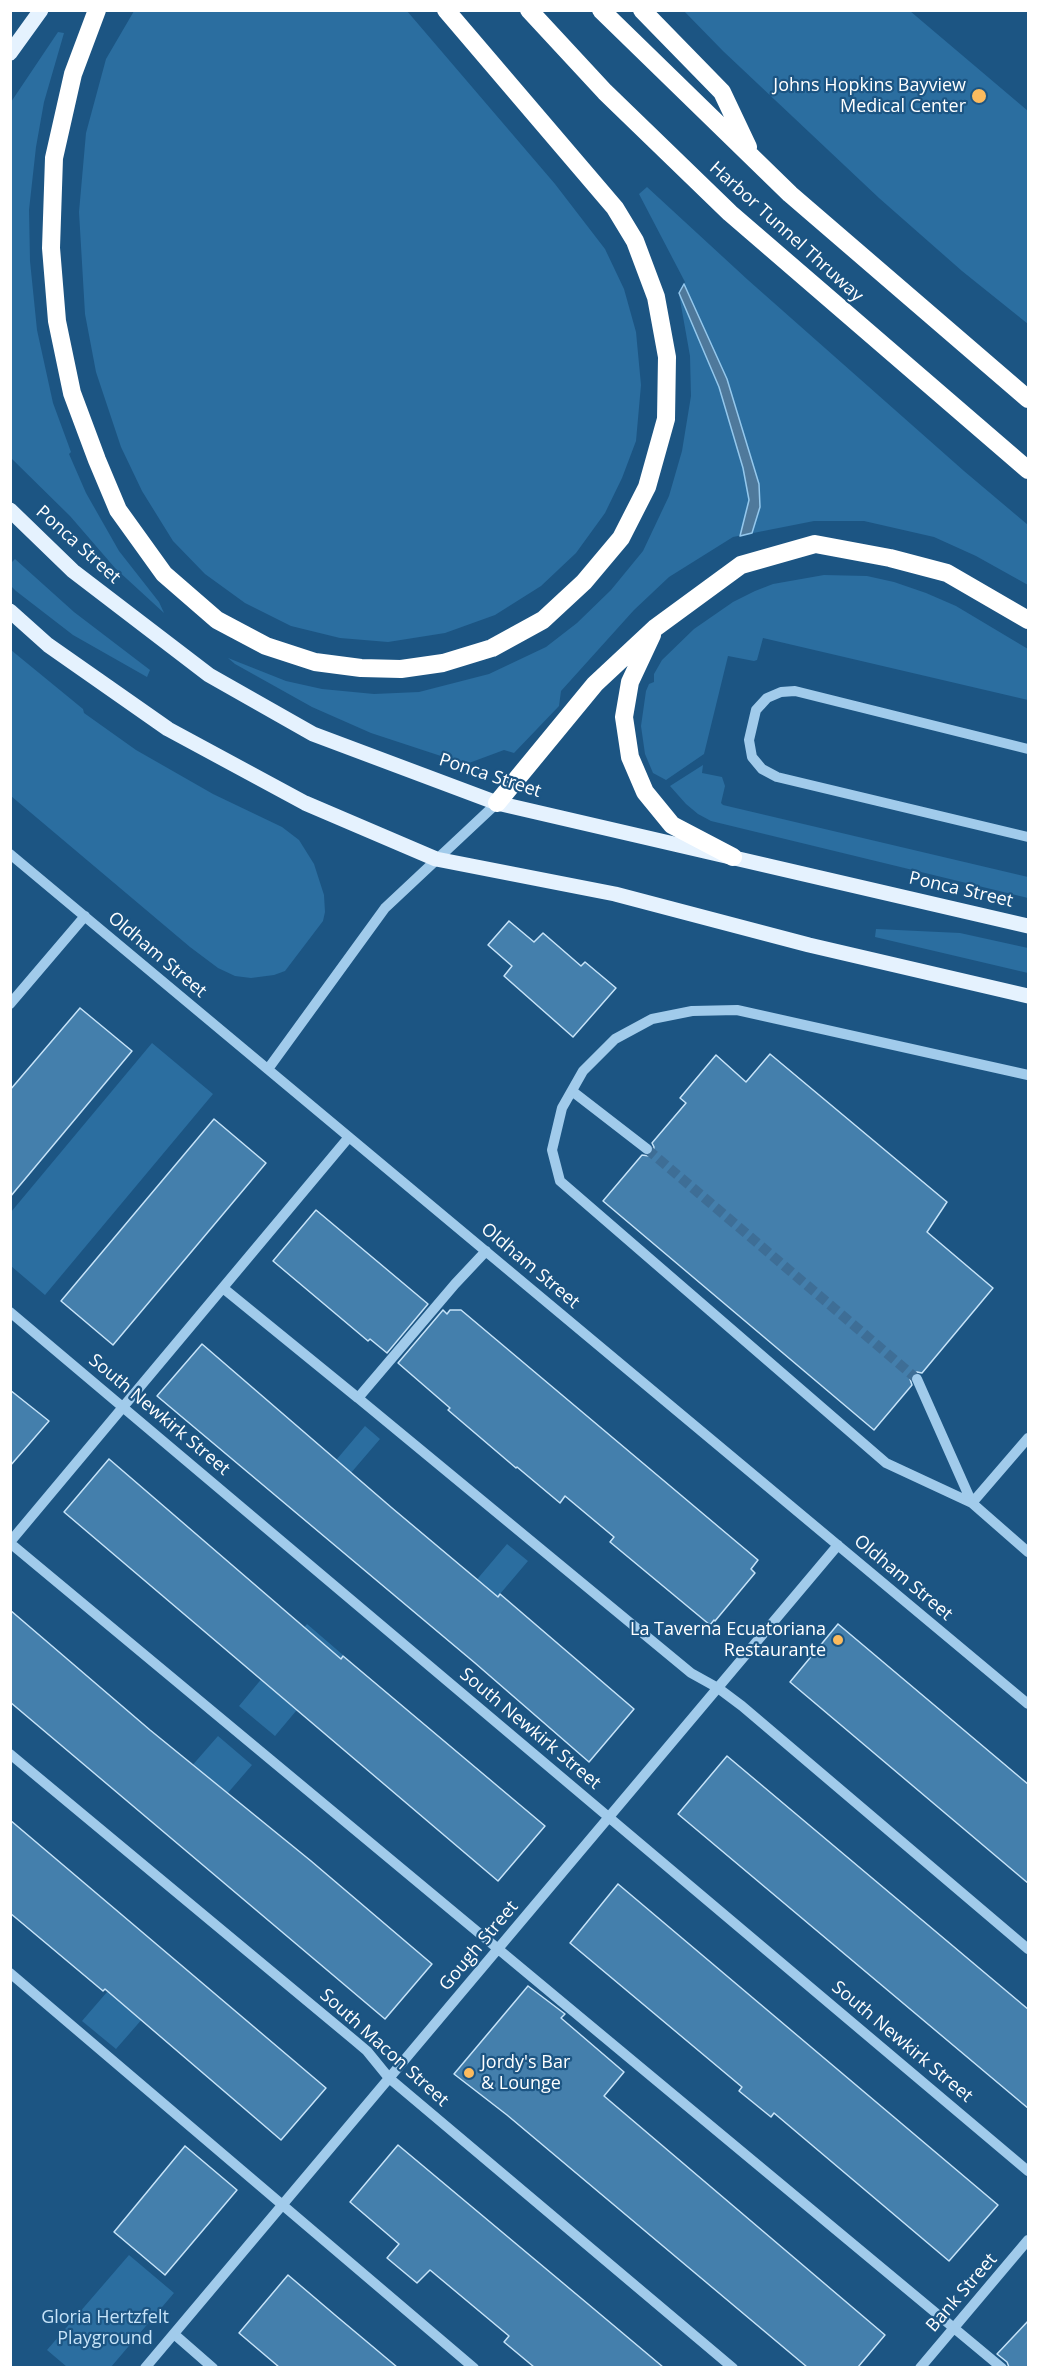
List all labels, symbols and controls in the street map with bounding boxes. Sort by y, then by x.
place label: Johns Hopkins Bayview Medical Center [773,75,966,118]
marker: Johns Hopkins Bayview Medical Center [970,87,988,105]
street label: Harbor Tunnel Thruway [705,157,867,307]
street label: Ponca Street [31,501,125,589]
street label: Ponca Street [436,749,544,803]
street label: Ponca Street [907,868,1015,912]
street label: Oldham Street [103,907,211,1003]
street label: Oldham Street [476,1218,584,1314]
street label: South Newkirk Street [84,1350,234,1480]
street label: Oldham Street [849,1530,957,1626]
place label: La Taverna Ecuatoriana Restaurante [630,1619,826,1662]
marker: La Taverna Ecuatoriana Restaurante [831,1633,845,1647]
street label: South Newkirk Street [455,1664,605,1794]
street label: Gough Street [435,1897,523,1995]
street label: South Newkirk Street [827,1977,977,2107]
street label: South Macon Street [315,1985,453,2111]
place label: Jordy's Bar & Lounge [481,2052,570,2094]
marker: Jordy's Bar & Lounge [462,2066,476,2080]
street label: Bank Street [922,2249,1002,2337]
park label: Gloria Hertzfelt Playground [41,2307,169,2350]

